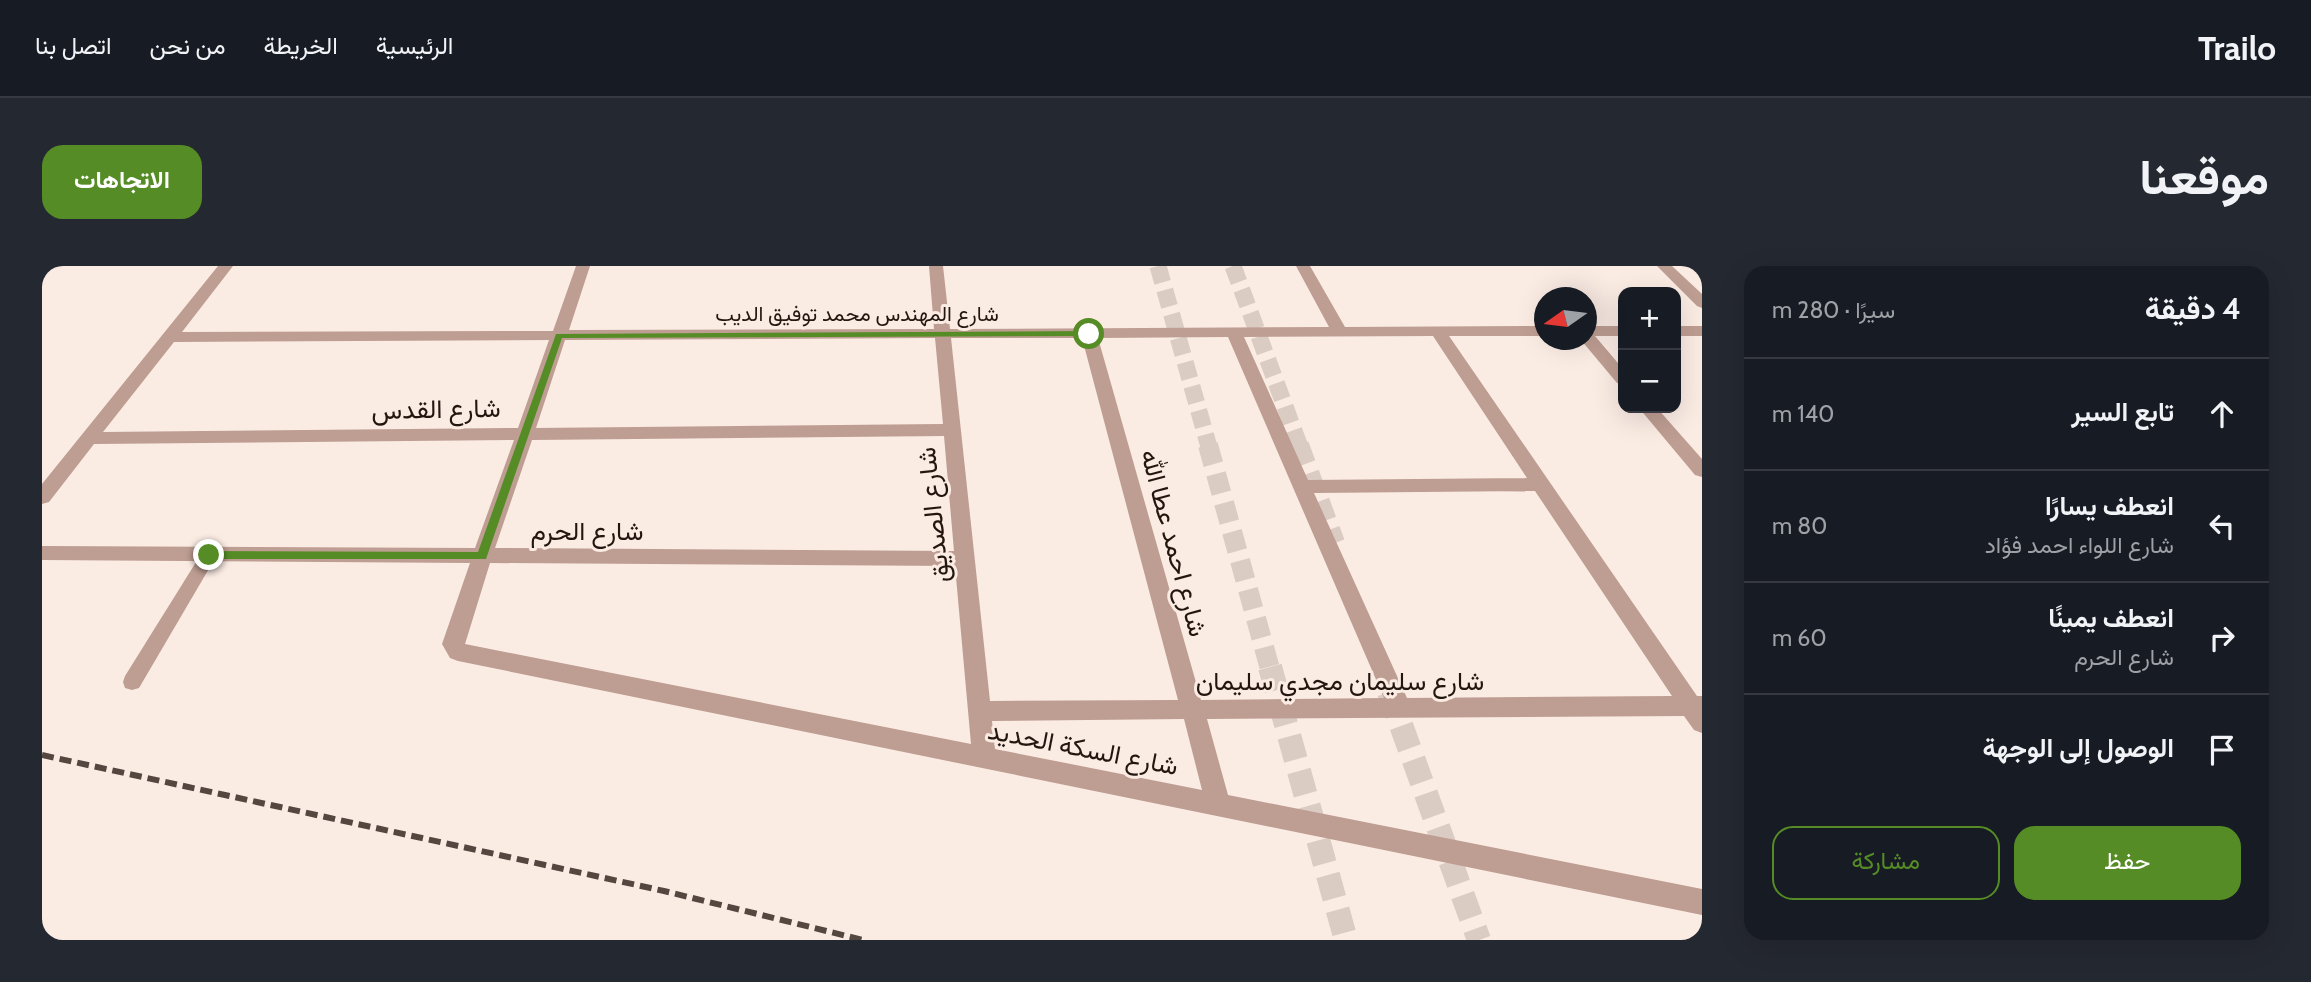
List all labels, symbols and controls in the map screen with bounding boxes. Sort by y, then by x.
text: Trailo [2198,28,2276,68]
text: اتصل بنا [35,31,112,60]
text: من نحن [150,31,226,60]
text: الخريطة [264,31,338,60]
text: الرئيسية [376,31,453,60]
button: الاتجاهات [42,145,202,219]
text: موقعنا [2139,147,2269,206]
north arrow [1534,287,1597,350]
map controls [1618,287,1681,413]
button: + [1618,287,1681,350]
text: 4 دقيقة [2145,290,2241,327]
text: سيرًا · 280 m [1772,296,1895,324]
street label: شارع المهندس محمد توفيق الديب [715,301,999,328]
route start [1073,318,1104,349]
button: − [1618,350,1681,413]
street label: شارع القدس [371,392,501,428]
icon: ahead [2203,395,2241,433]
text: تابع السير [2071,396,2174,428]
text: 140 m [1772,400,1834,428]
street label: شارع الصديق [910,445,958,584]
street label: شارع احمد عطا الله [1132,446,1214,641]
text: انعطف يسارًا [2045,490,2174,522]
icon: left [2203,507,2241,545]
text: 80 m [1772,512,1827,540]
street label: شارع الحرم [531,515,643,549]
text: شارع اللواء احمد فؤاد [1985,531,2174,559]
route end [193,539,224,570]
text: انعطف يمينًا [2048,602,2174,634]
icon: right [2203,619,2241,657]
text: 60 m [1772,624,1826,652]
text: شارع الحرم [2074,643,2174,671]
street label: شارع سليمان مجدي سليمان [1196,665,1484,702]
street label: شارع السكة الحديد [985,714,1181,784]
icon: arrive [2203,731,2241,769]
text: الوصول إلى الوجهة [1983,732,2174,764]
button: مشاركة [1772,826,2000,900]
button: حفظ [2014,826,2241,900]

